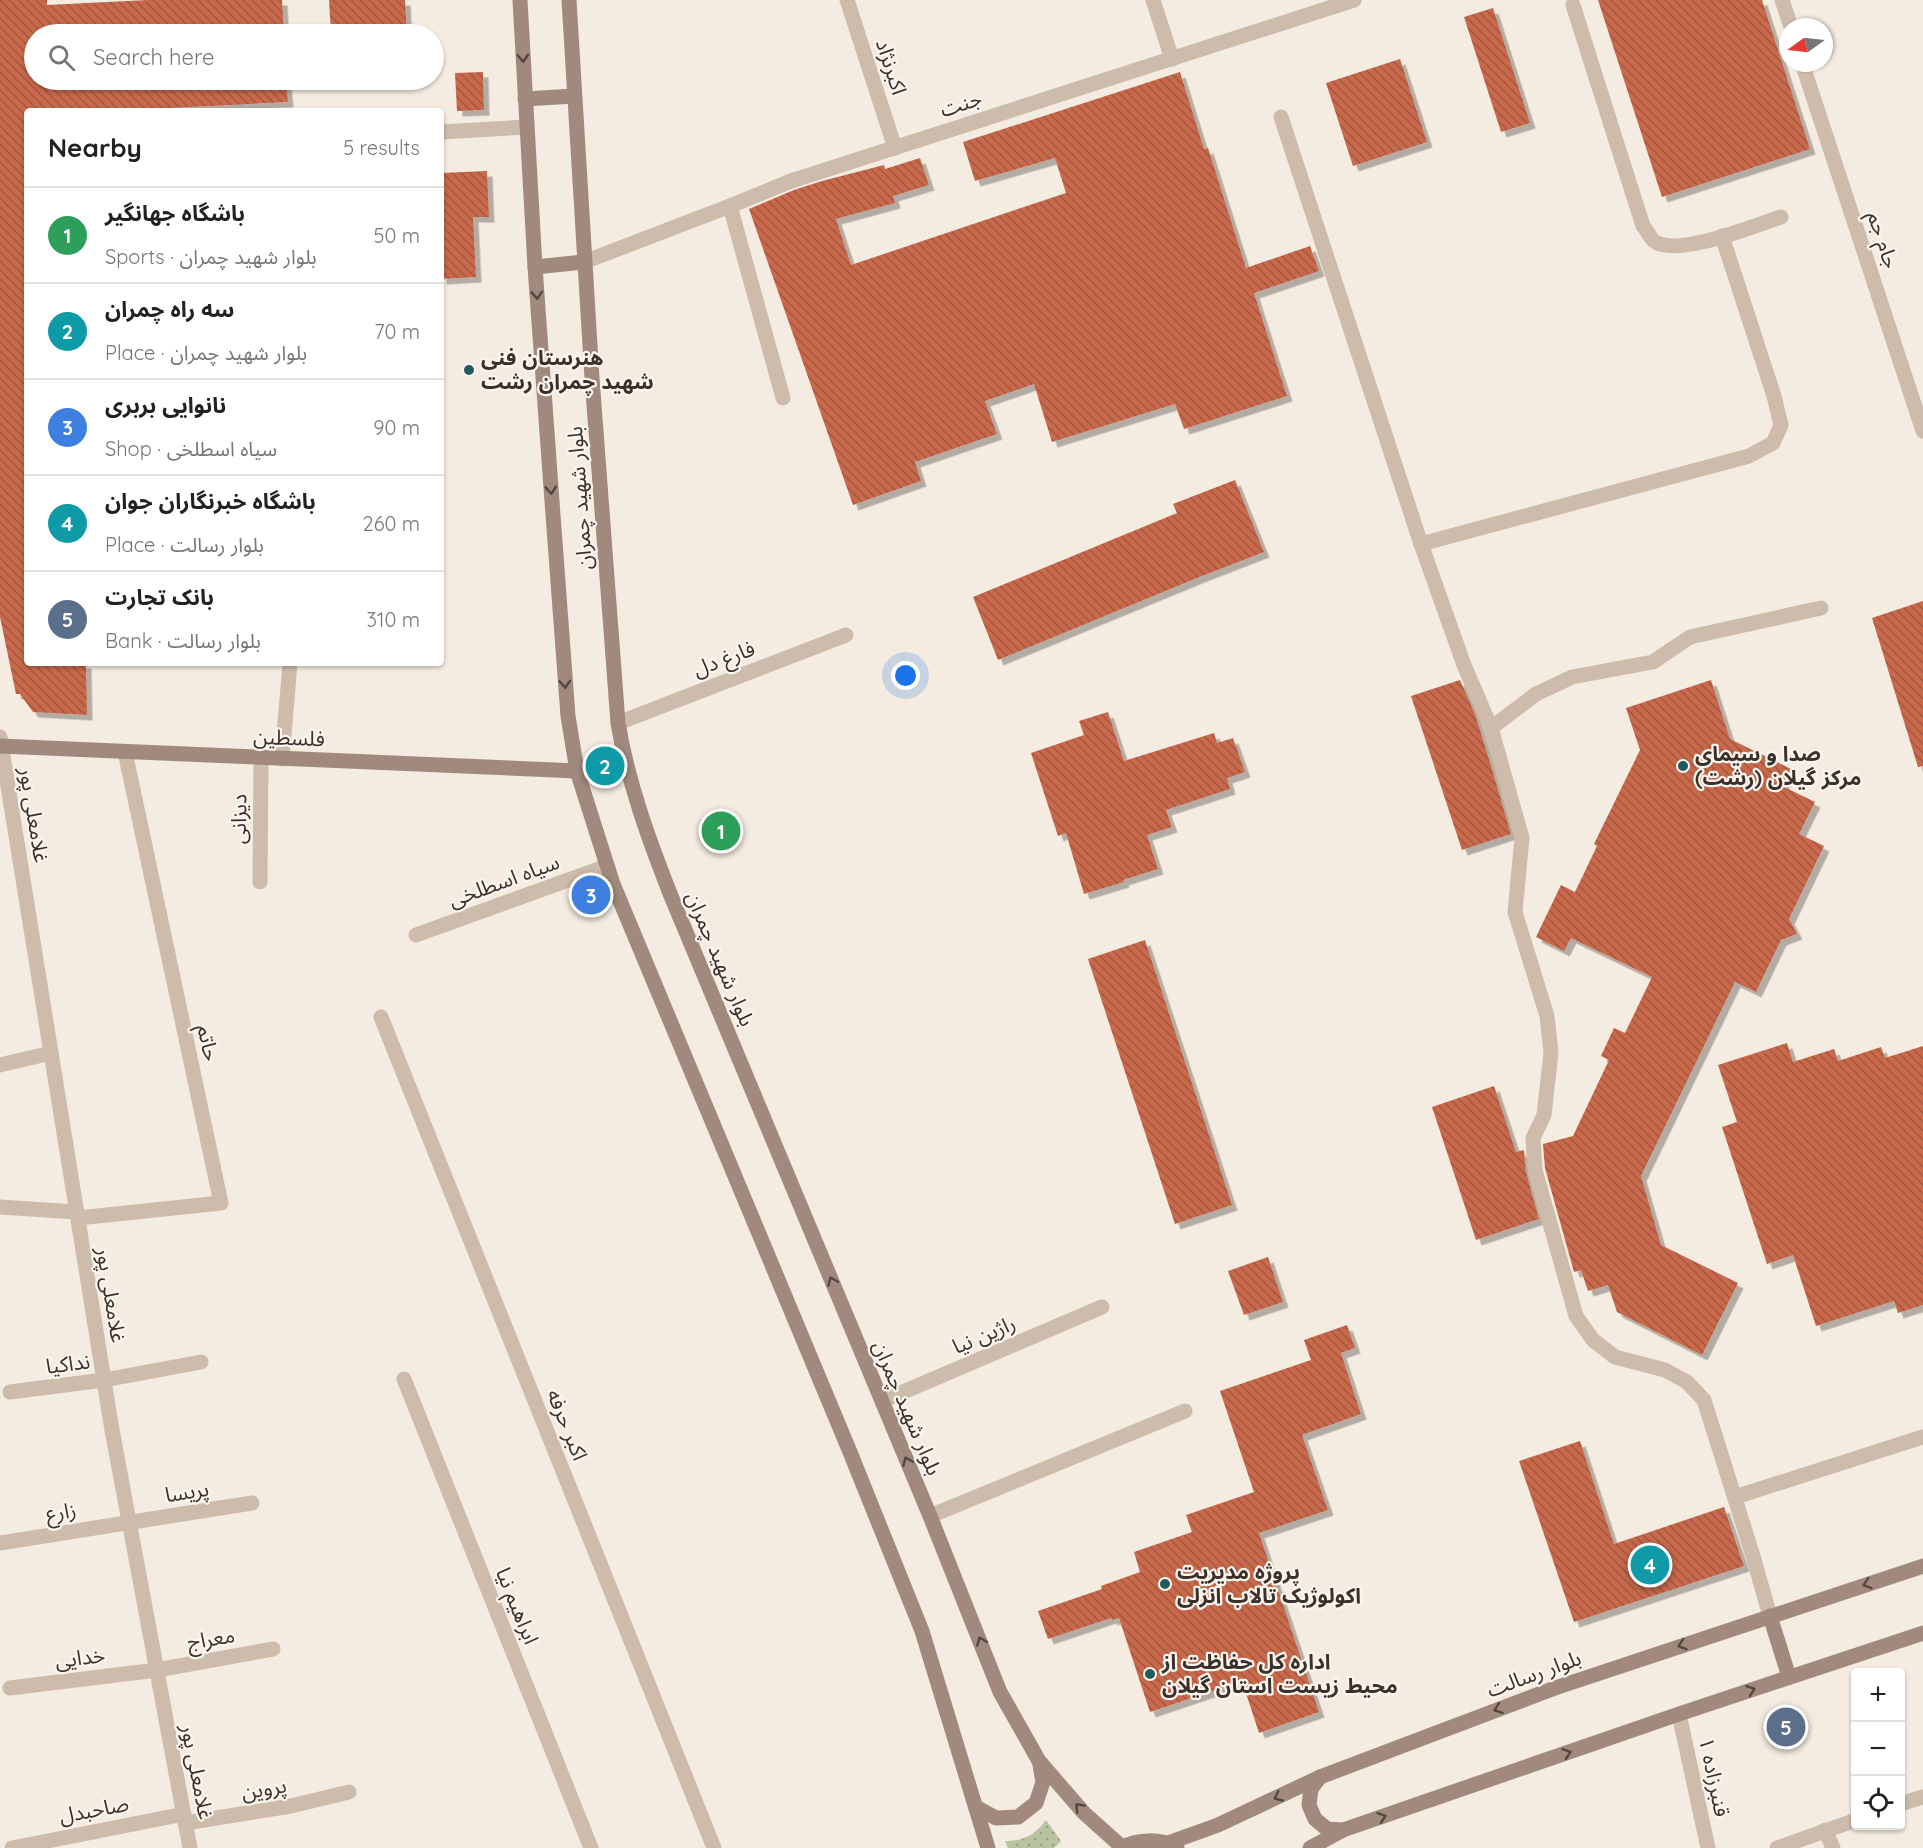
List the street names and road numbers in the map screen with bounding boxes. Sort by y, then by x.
street label: اکبرنژاد [871,36,913,98]
street label: جنت [936,84,985,122]
street label: جام جم [1859,208,1905,273]
street label: بلوار شهید چمران [561,425,598,571]
street label: فارغ دل [689,634,759,685]
street label: فلسطین [253,723,325,751]
street label: غلامعلی پور [13,764,55,865]
street label: دیزانی [225,794,251,844]
street label: سیاه اسطلخی [445,848,563,912]
street label: بلوار شهید چمران [680,887,761,1030]
street label: حاتم [190,1022,225,1064]
street label: غلامعلی پور [90,1244,132,1345]
street label: راژین نیا [948,1309,1019,1359]
street label: بلوار شهید چمران [867,1336,948,1479]
street label: نداکیا [44,1347,92,1379]
street label: اکبر حرفه [542,1385,594,1464]
street label: پریسا [163,1475,211,1508]
street label: زارع [44,1496,78,1529]
street label: ابراهیم نیا [488,1563,545,1649]
street label: معراج [185,1621,237,1658]
street label: خدایی [53,1641,106,1673]
street label: بلوار رسالت [1483,1644,1584,1702]
street label: غلامعلی پور [175,1721,220,1822]
street label: قنبرزاده ۱ [1694,1735,1736,1819]
street label: پروین [239,1771,289,1806]
street label: صاحبدل [57,1790,131,1828]

